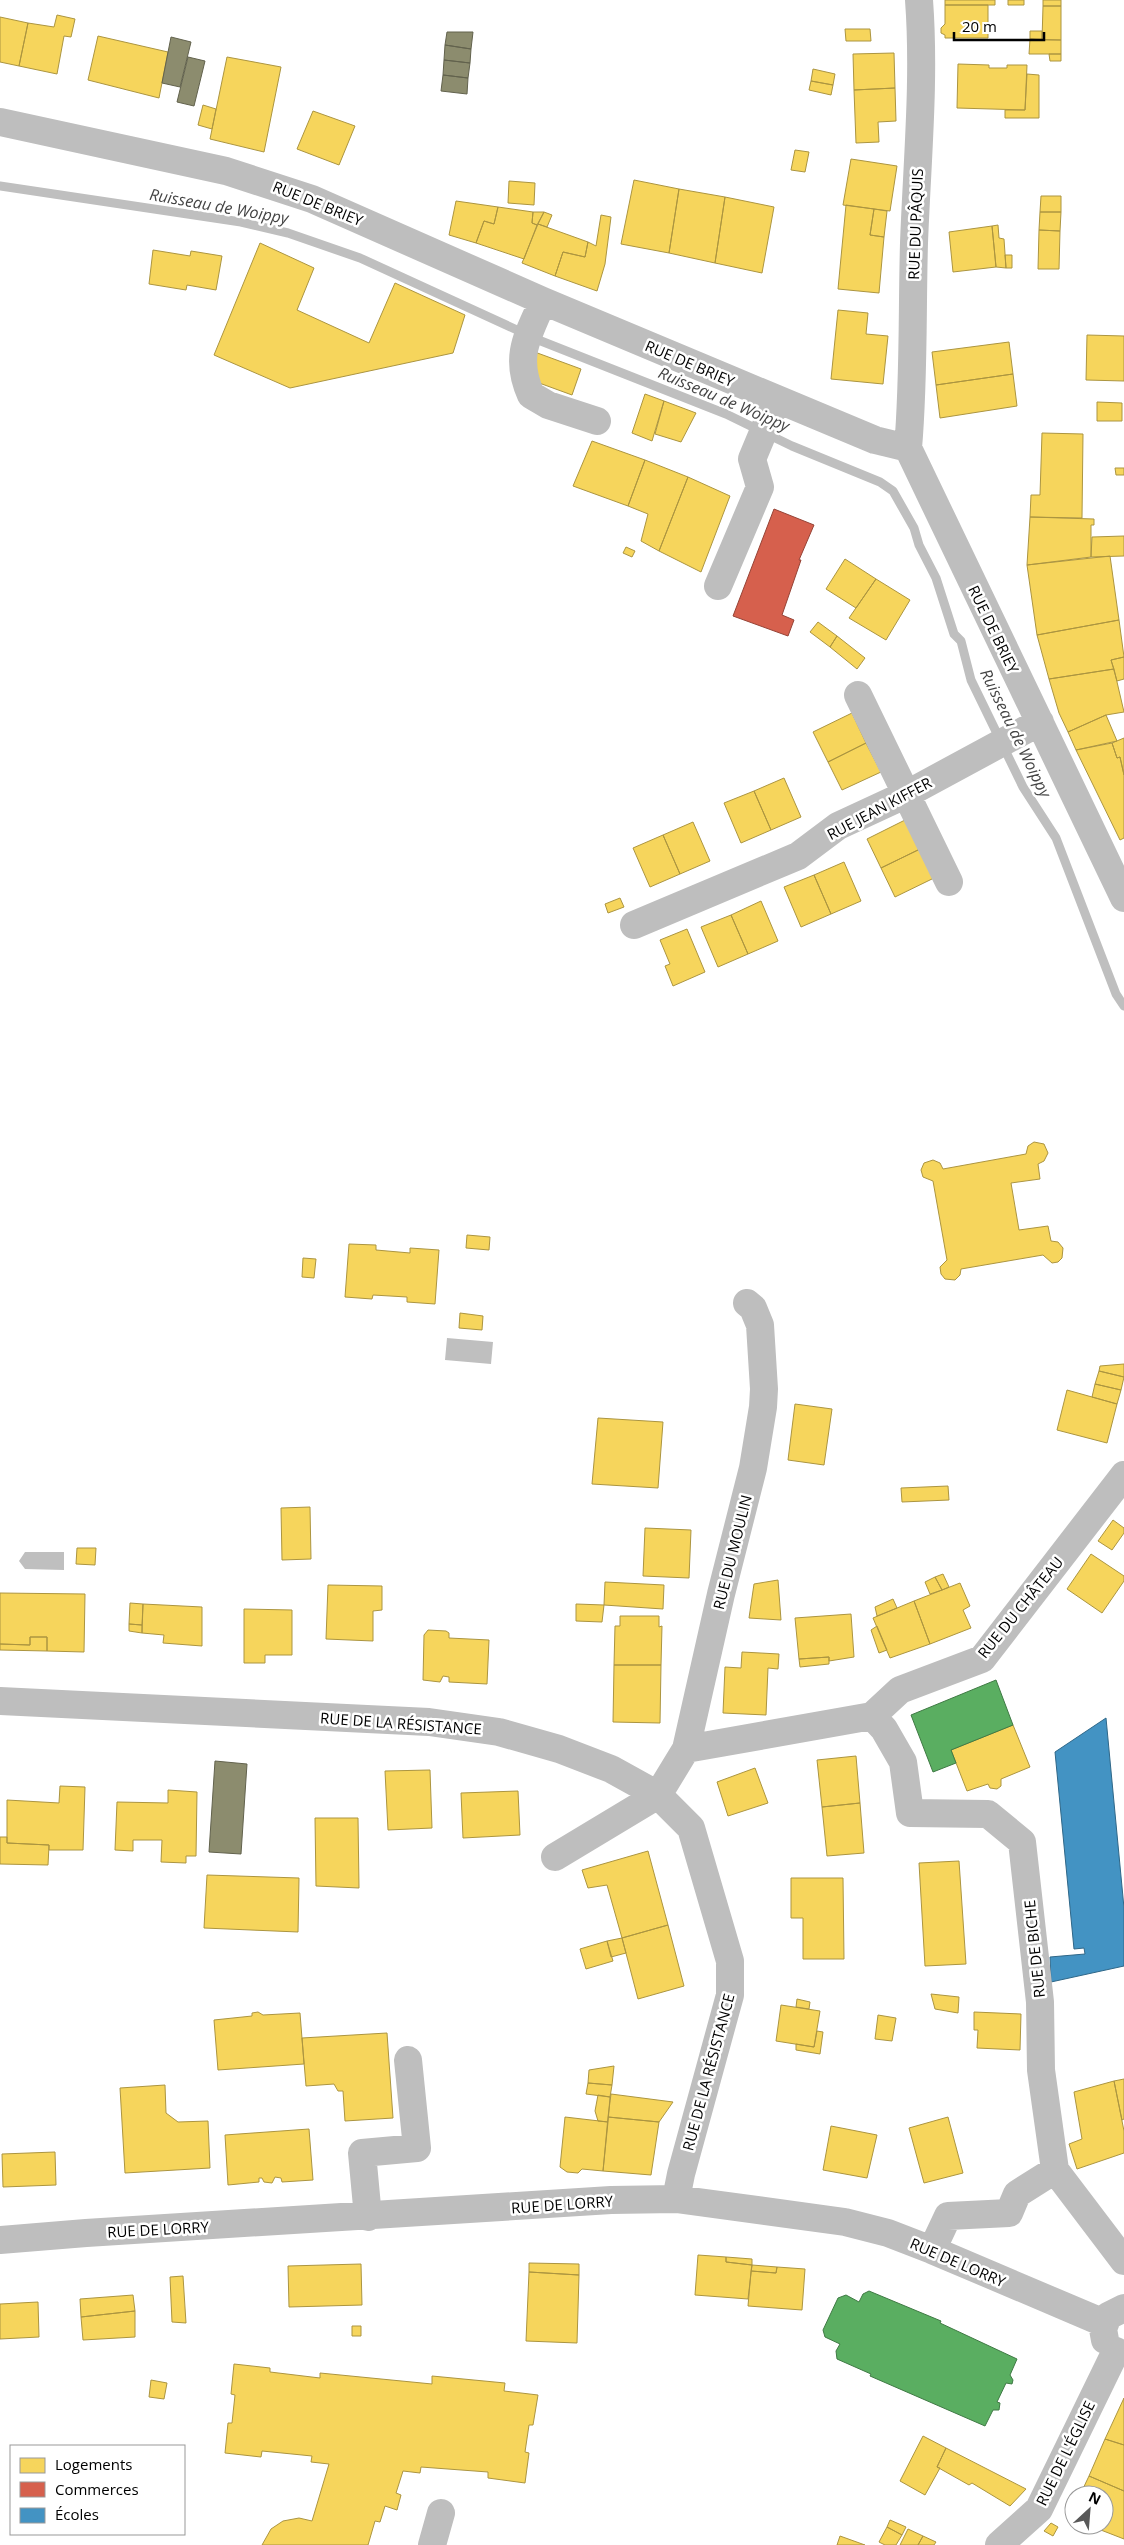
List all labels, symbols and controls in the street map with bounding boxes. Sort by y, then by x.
scale bar [954,10,1044,42]
text: 20 m [962,16,997,36]
street label: RUE DU PÂQUIS [903,168,927,280]
street label: RUE DE BRIEY [270,176,367,230]
water label: Ruisseau de Woippy [148,183,292,229]
street label: RUE DE BRIEY [642,335,738,391]
water label: Ruisseau de Woippy [655,361,794,437]
street label: RUE DE BRIEY [964,582,1024,677]
water label: Ruisseau de Woippy [975,665,1057,802]
street label: RUE JEAN KIFFER [823,772,936,844]
street label: RUE DU MOULIN [708,1493,756,1611]
street label: RUE DU CHÂTEAU [973,1552,1067,1662]
street label: RUE DE LA RÉSISTANCE [320,1707,482,1739]
street label: RUE DE BICHE [1019,1899,1049,1999]
street label: RUE DE LA RÉSISTANCE [677,1991,739,2153]
street label: RUE DE LORRY [510,2190,614,2218]
street label: RUE DE LORRY [107,2216,210,2242]
street label: RUE DE LORRY [907,2233,1009,2291]
street label: RUE DE L'ÉGLISE [1031,2397,1099,2509]
legend [10,2445,185,2535]
text: Logements [55,2454,132,2474]
text: Commerces [55,2479,139,2499]
north arrow [1064,2485,1114,2535]
text: N [1086,2487,1104,2509]
text: Écoles [55,2504,99,2524]

